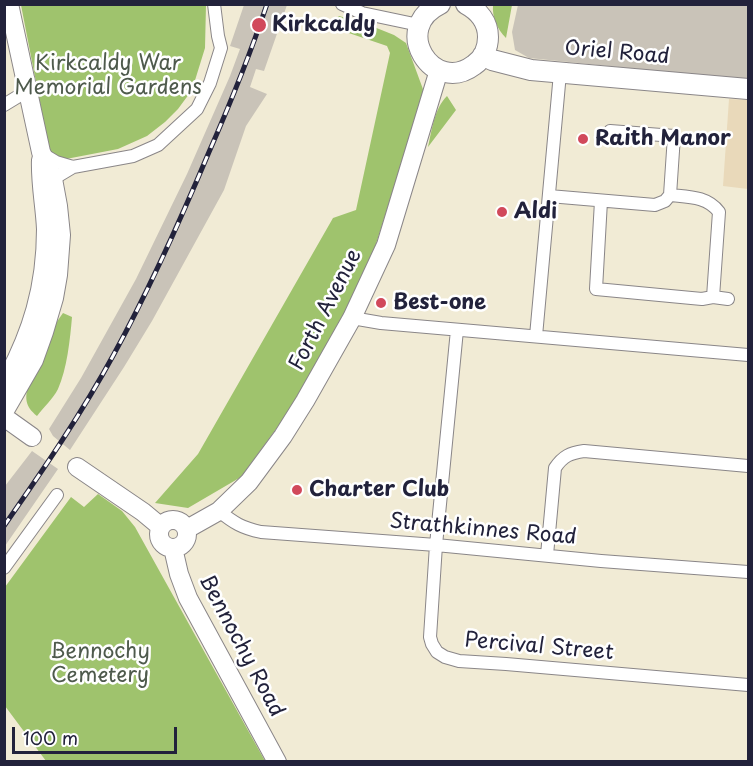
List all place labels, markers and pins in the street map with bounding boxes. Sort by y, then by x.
place label: Kirkcaldy [272,12,375,38]
marker: Kirkcaldy [250,16,268,34]
place label: Raith Manor [595,126,731,152]
marker: Raith Manor [576,132,590,146]
place label: Aldi [514,199,557,225]
marker: Aldi [495,205,509,219]
place label: Best-one [393,290,486,316]
marker: Best-one [374,296,388,310]
place label: Charter Club [309,477,449,503]
marker: Charter Club [290,483,304,497]

